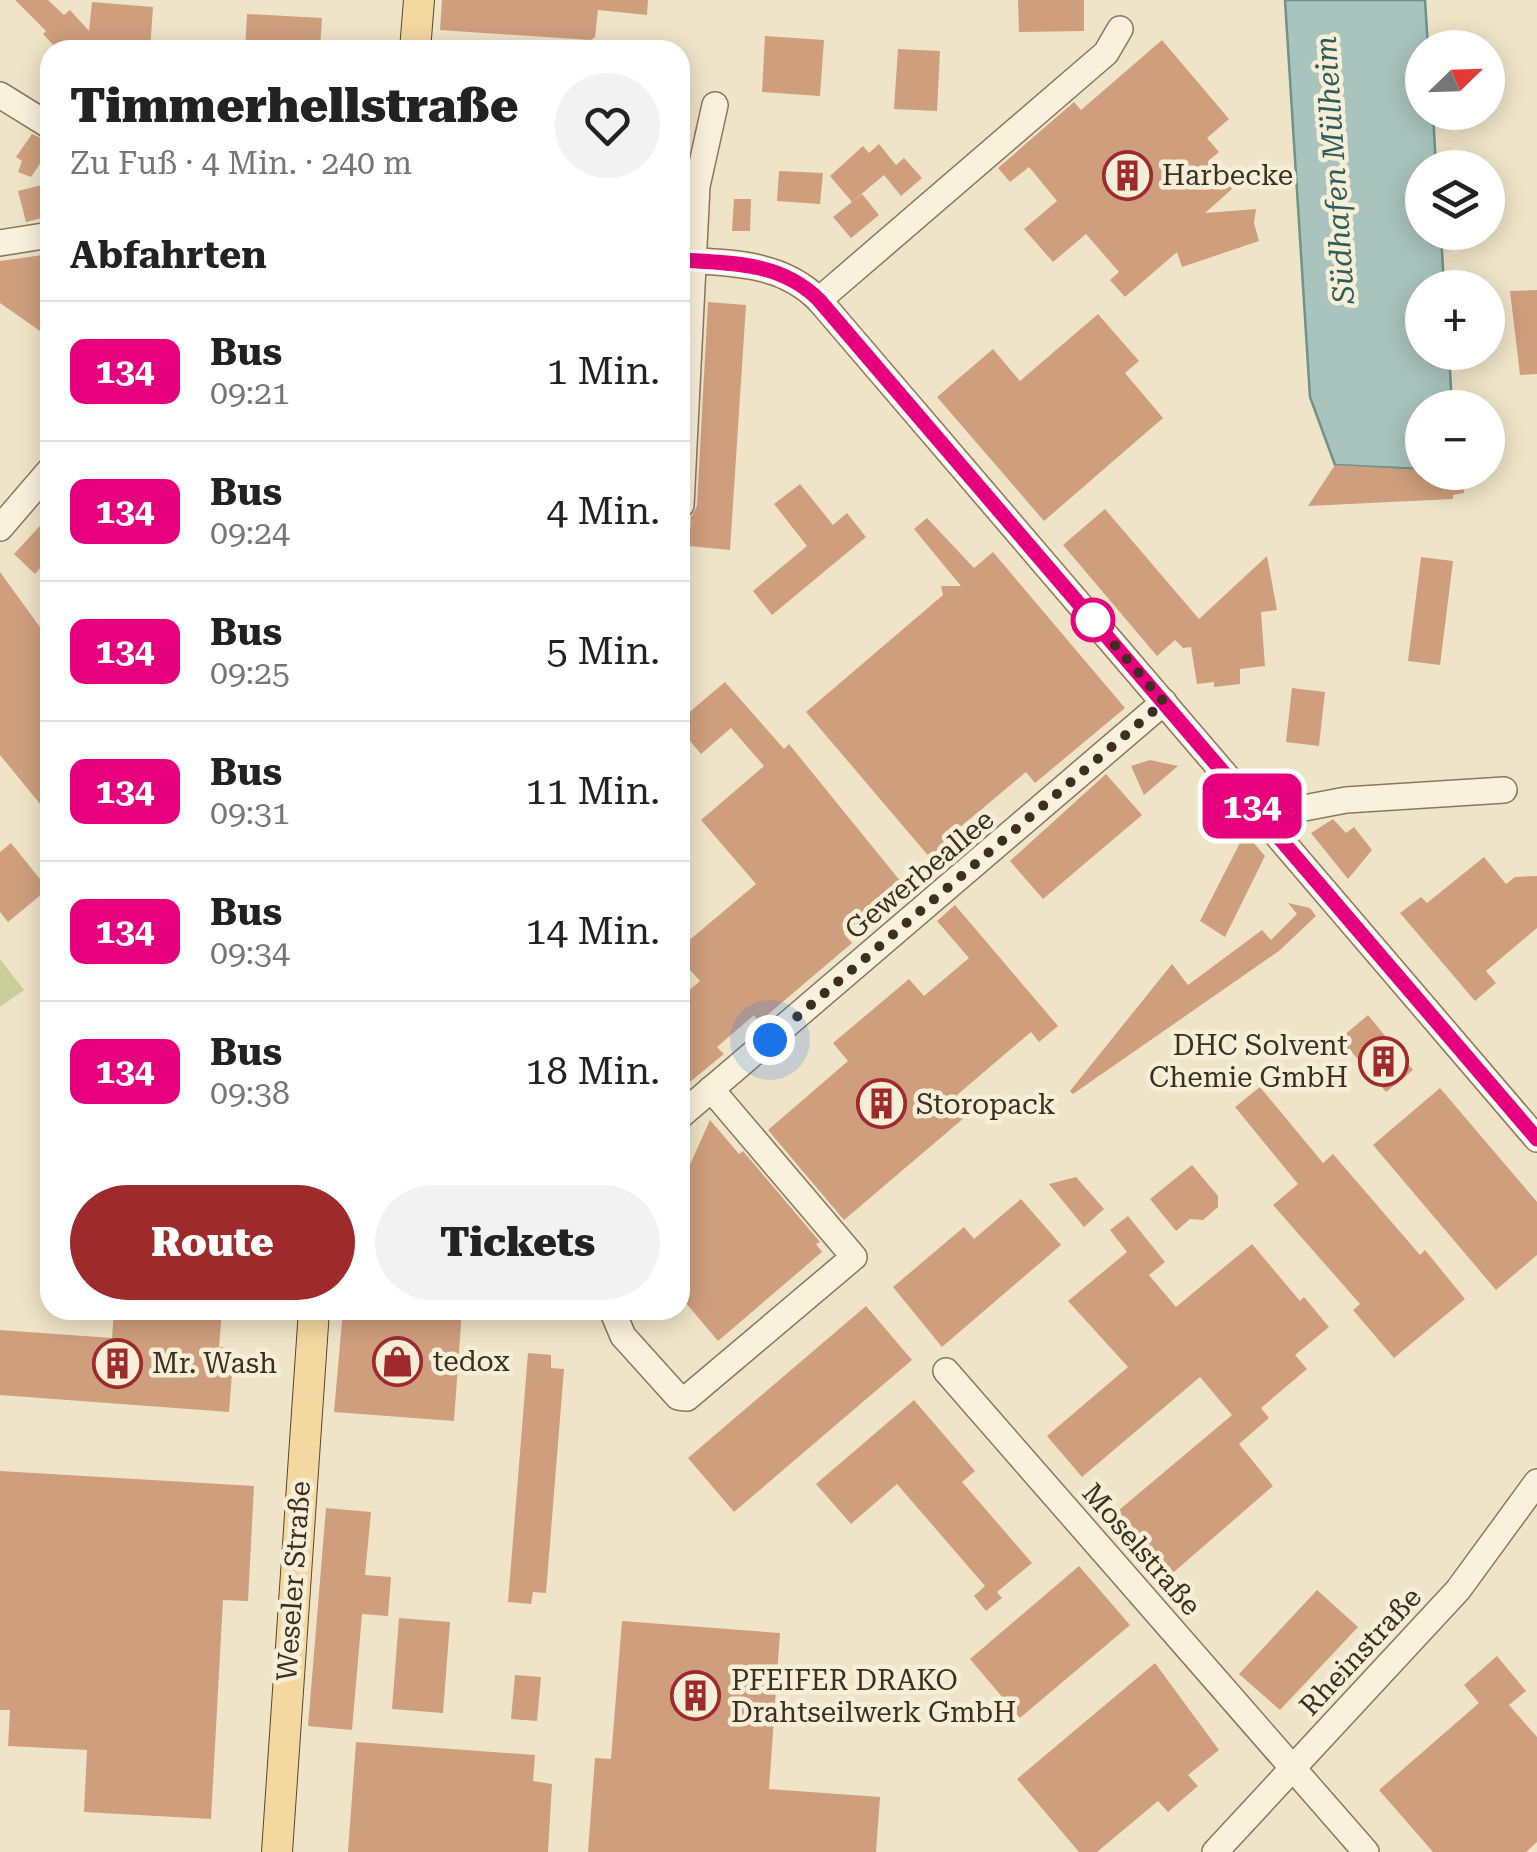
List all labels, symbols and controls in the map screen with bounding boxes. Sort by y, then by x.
north arrow [1405,30,1505,130]
map controls [1405,30,1505,490]
water label: Südhafen Mülheim [1308,35,1361,306]
button: heart [555,73,660,178]
text: Timmerhellstraße [70,78,518,134]
text: Zu Fuß · 4 Min. · 240 m [70,144,412,182]
building icon: Harbecke [1101,149,1153,201]
button: layers [1405,150,1505,250]
place label: Harbecke [1162,159,1293,192]
text: Abfahrten [70,233,267,277]
button: + [1405,270,1505,370]
text: Bus [210,330,282,374]
text: 1 Min. [546,349,660,393]
text: 134 [96,351,154,392]
text: 09:21 [210,374,290,412]
button: − [1405,390,1505,490]
text: Bus [210,470,282,514]
text: 4 Min. [546,489,660,533]
text: 134 [96,491,154,532]
text: 09:24 [210,514,290,552]
unlabelled marker [1072,599,1114,641]
text: Bus [210,610,282,654]
text: 5 Min. [546,629,660,673]
text: 134 [96,631,154,672]
text: 09:25 [210,654,290,692]
text: Bus [210,750,282,794]
text: 11 Min. [525,769,660,813]
text: 134 [96,771,154,812]
line badge: 134 [1194,774,1310,838]
text: 134 [1223,786,1281,827]
text: 09:31 [210,794,290,832]
street label: Gewerbeallee [838,803,1000,946]
text: Bus [210,890,282,934]
text: 14 Min. [525,909,660,953]
text: 134 [96,911,154,952]
text: 09:34 [210,934,290,972]
your location [745,1015,795,1065]
place label: DHC Solvent Chemie GmbH [1149,1029,1348,1094]
text: Bus [210,1030,282,1074]
building icon: DHC Solvent Chemie GmbH [1357,1035,1409,1087]
text: 18 Min. [525,1049,660,1093]
text: 134 [96,1051,154,1092]
text: 09:38 [210,1074,290,1112]
building icon: Storopack [855,1078,907,1130]
place label: Storopack [916,1088,1056,1121]
button: Route [70,1185,355,1300]
button: Tickets [375,1185,660,1300]
shop icon: tedox [372,1335,424,1387]
building icon: Mr. Wash [91,1337,143,1389]
place label: tedox [433,1345,510,1378]
place label: Mr. Wash [152,1347,277,1380]
street label: Moselstraße [1076,1477,1208,1622]
street label: Weseler Straße [270,1480,317,1682]
street label: Rheinstraße [1293,1581,1428,1722]
place label: PFEIFER DRAKO Drahtseilwerk GmbH [731,1664,1016,1729]
building icon: PFEIFER DRAKO Drahtseilwerk GmbH [670,1670,722,1722]

